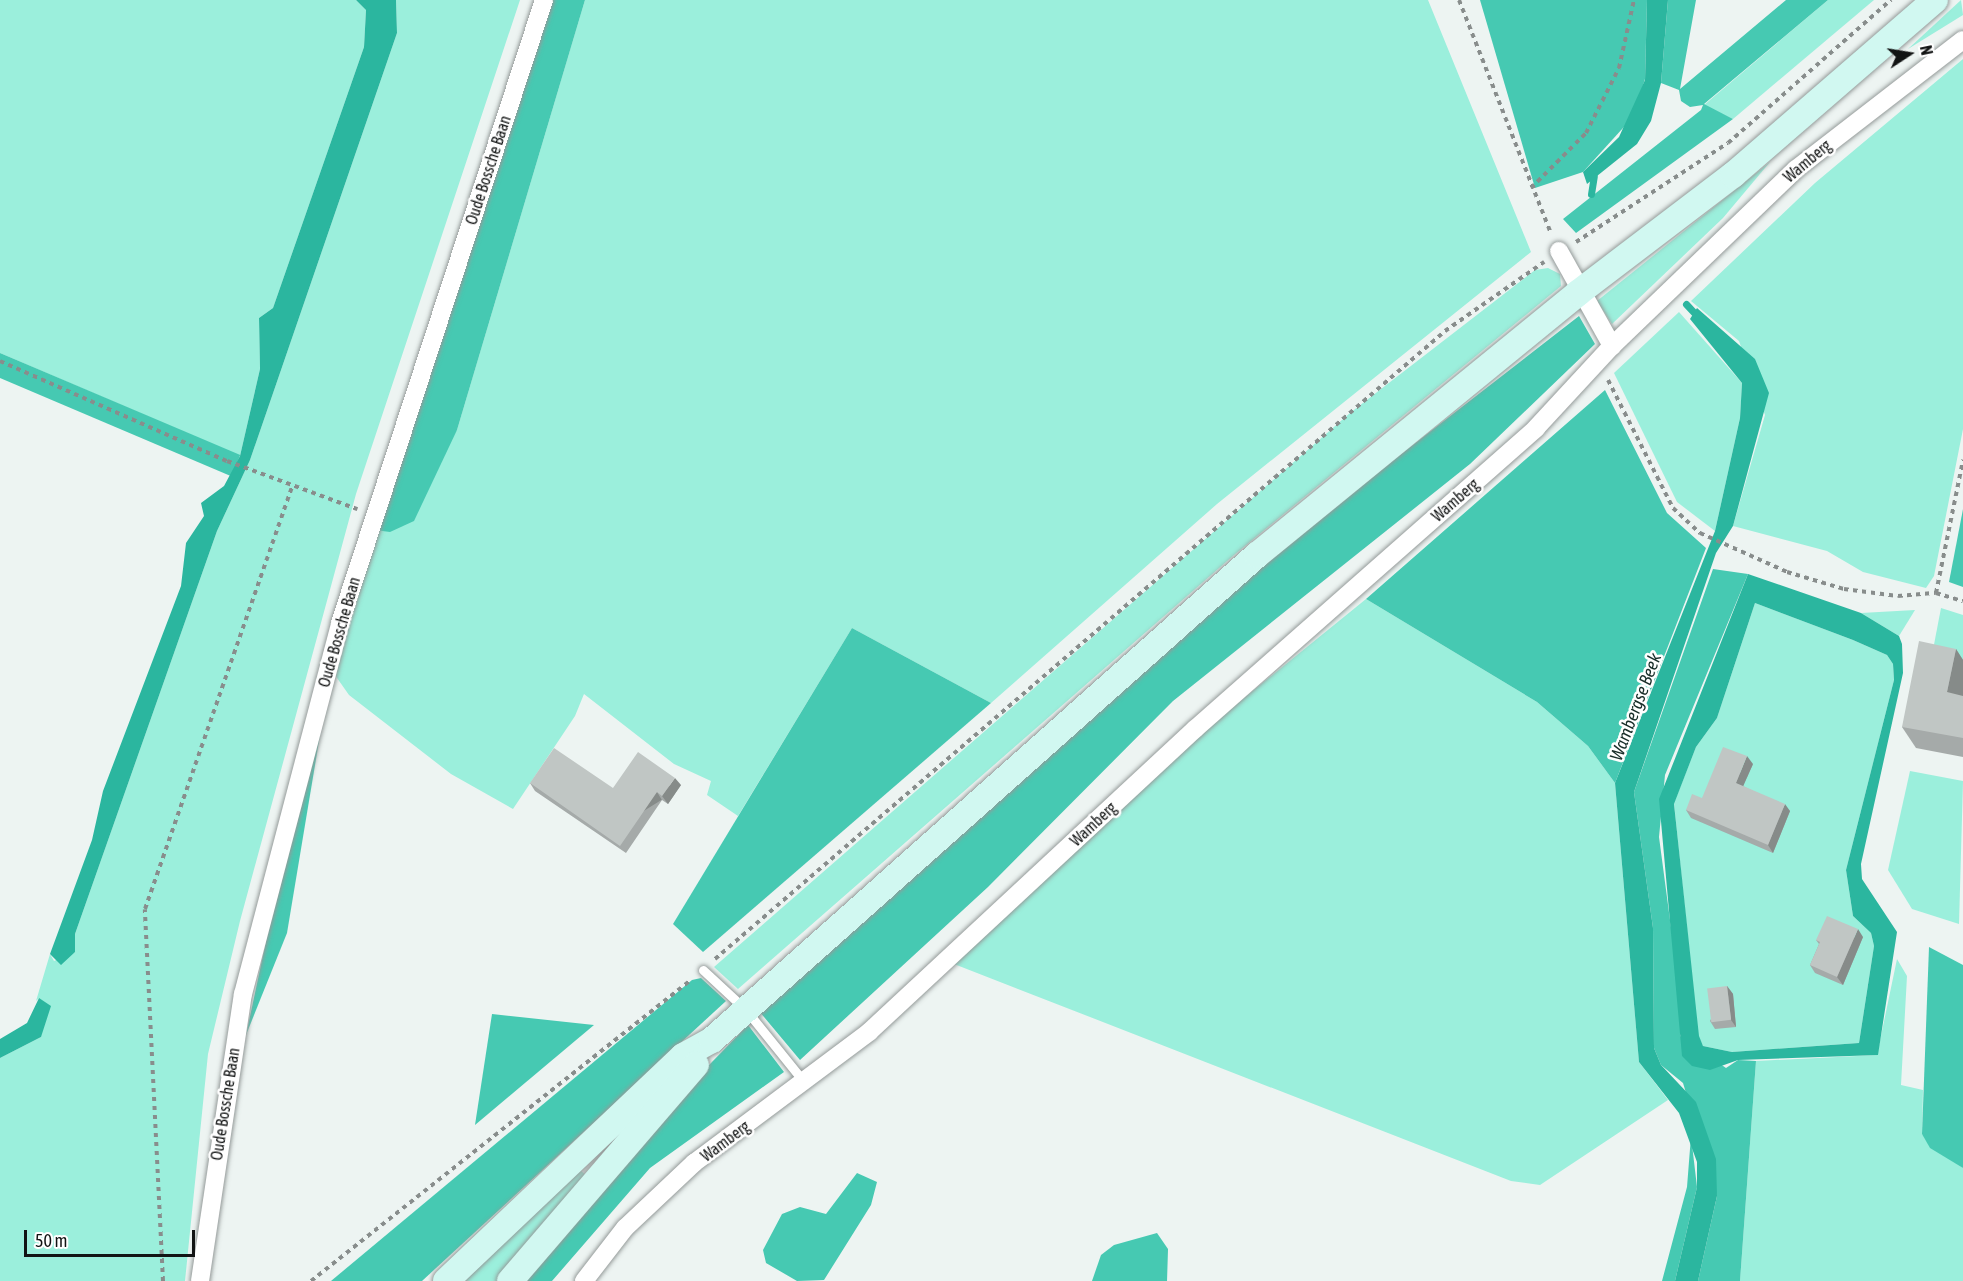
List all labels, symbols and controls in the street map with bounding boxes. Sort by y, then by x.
north arrow [1879,24,1939,84]
text: N [1917,44,1936,57]
street label: Oude Bossche Baan [461,113,515,227]
street label: Wamberg [1779,136,1835,186]
street label: Wamberg [1428,474,1482,526]
street label: Oude Bossche Baan [314,575,364,689]
water label: Wambergse Beek [1606,650,1666,764]
street label: Wamberg [1066,798,1120,850]
street label: Oude Bossche Baan [207,1046,243,1162]
street label: Wamberg [697,1116,753,1166]
scale bar [27,1218,198,1256]
text: 50 m [35,1230,67,1251]

